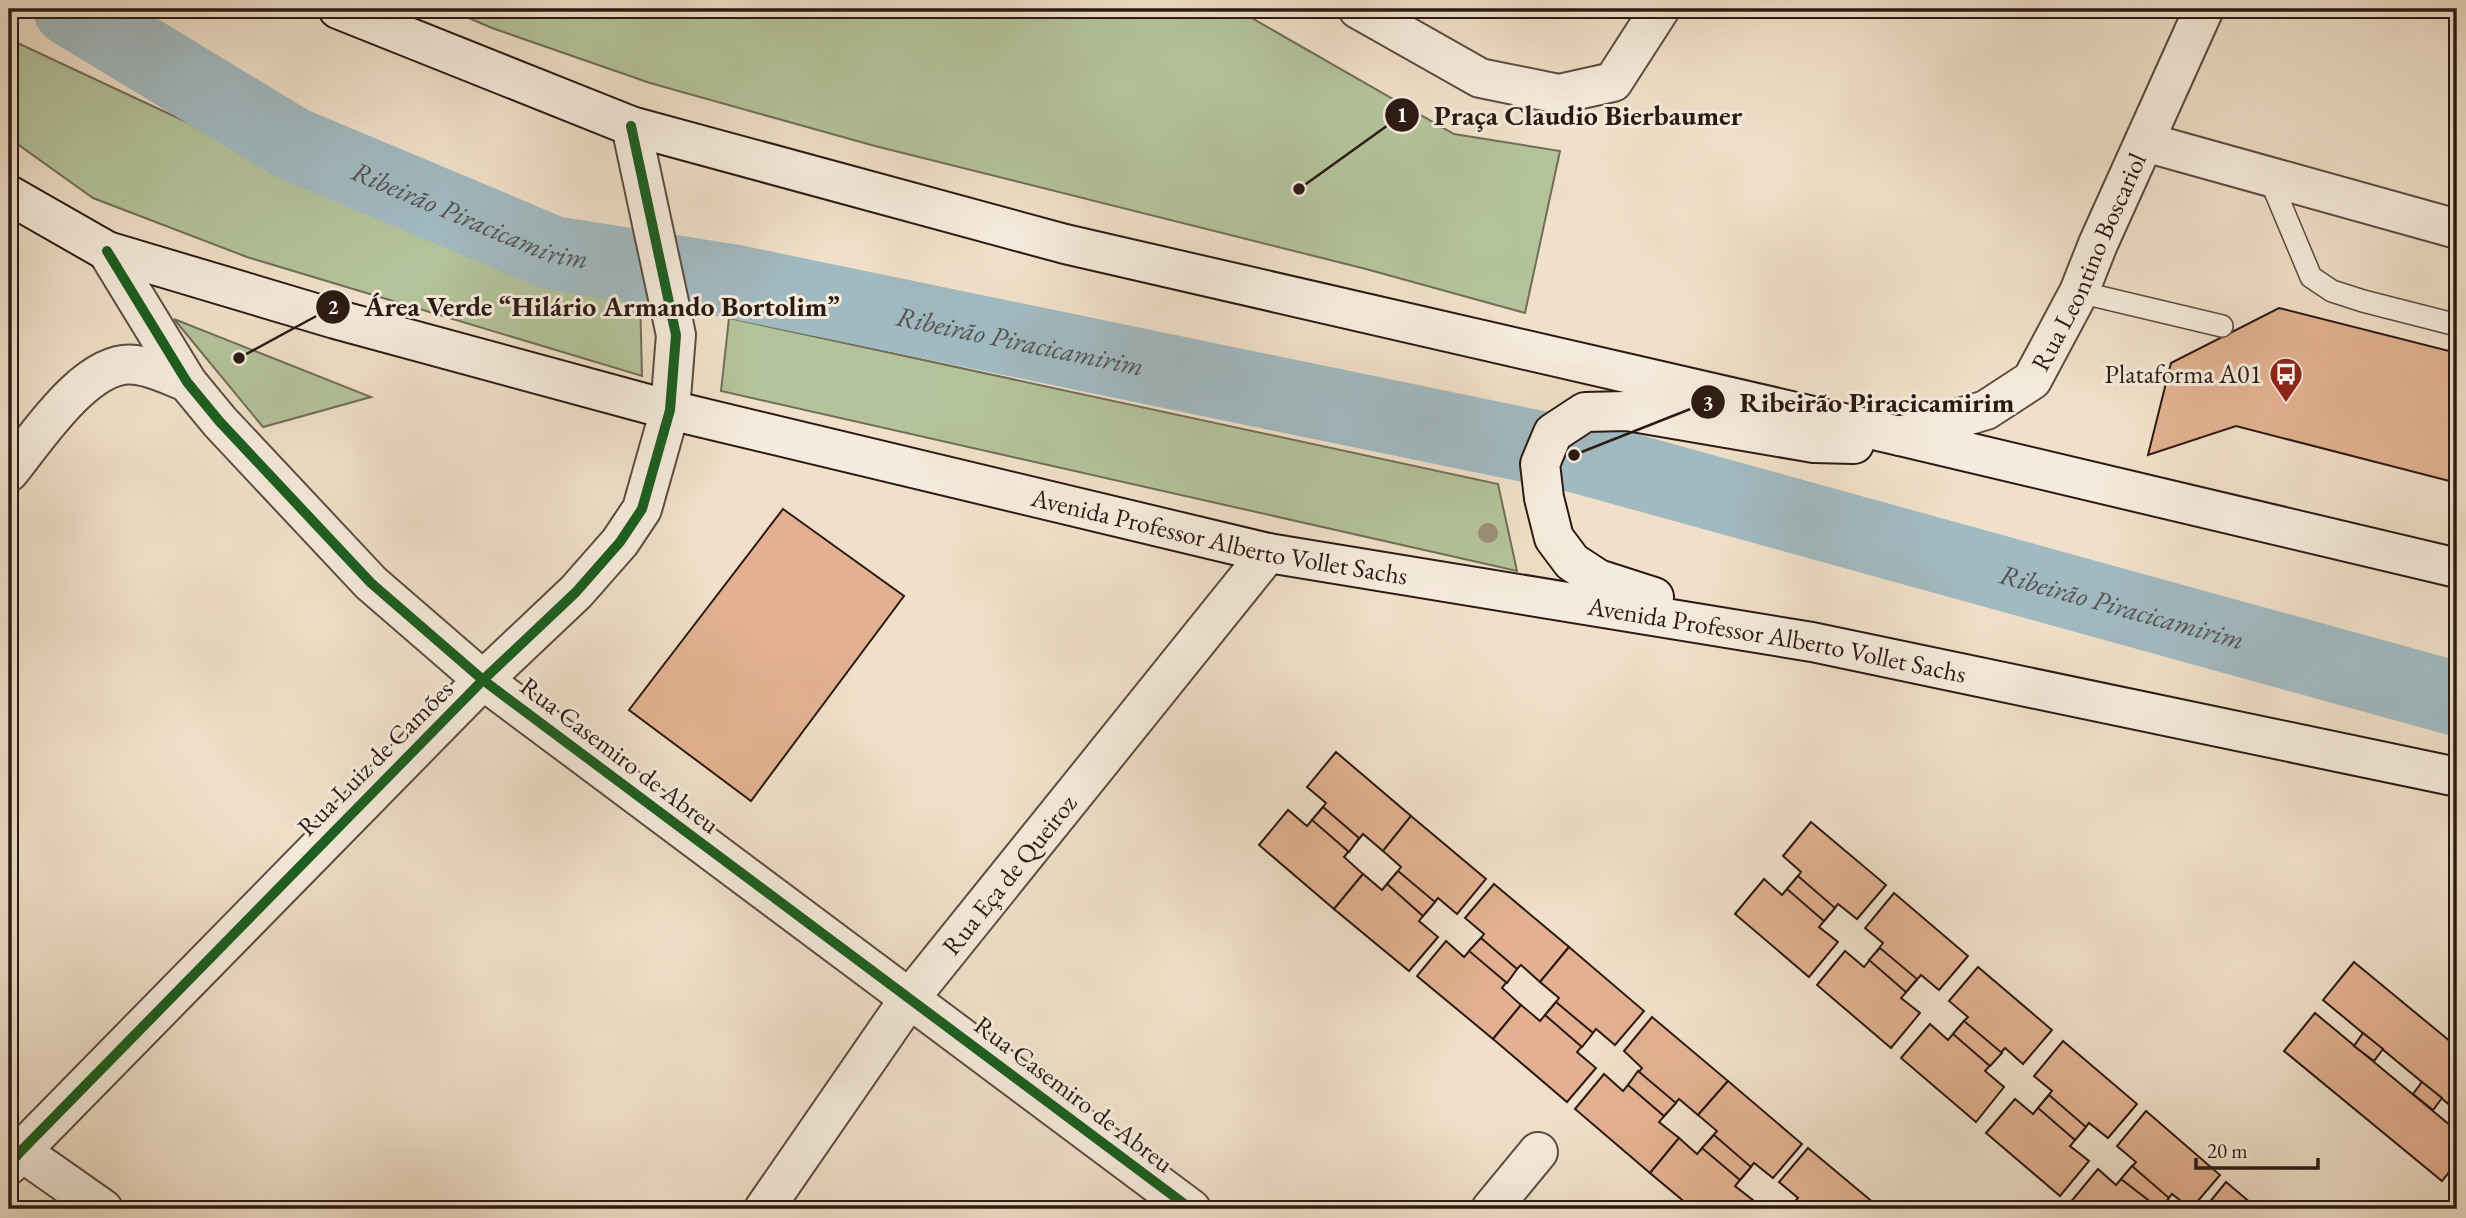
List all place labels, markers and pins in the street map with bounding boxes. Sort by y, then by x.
callout: Praça Claudio Bierbaumer [1384,90,1756,139]
callout: Área Verde “Hilário Armando Bortolim” [315,282,853,331]
bus stop icon: Plataforma A01 [2267,355,2305,404]
place label: Plataforma A01 [2105,357,2262,391]
callout: Ribeirão Piracicamirim [1690,378,2028,427]

